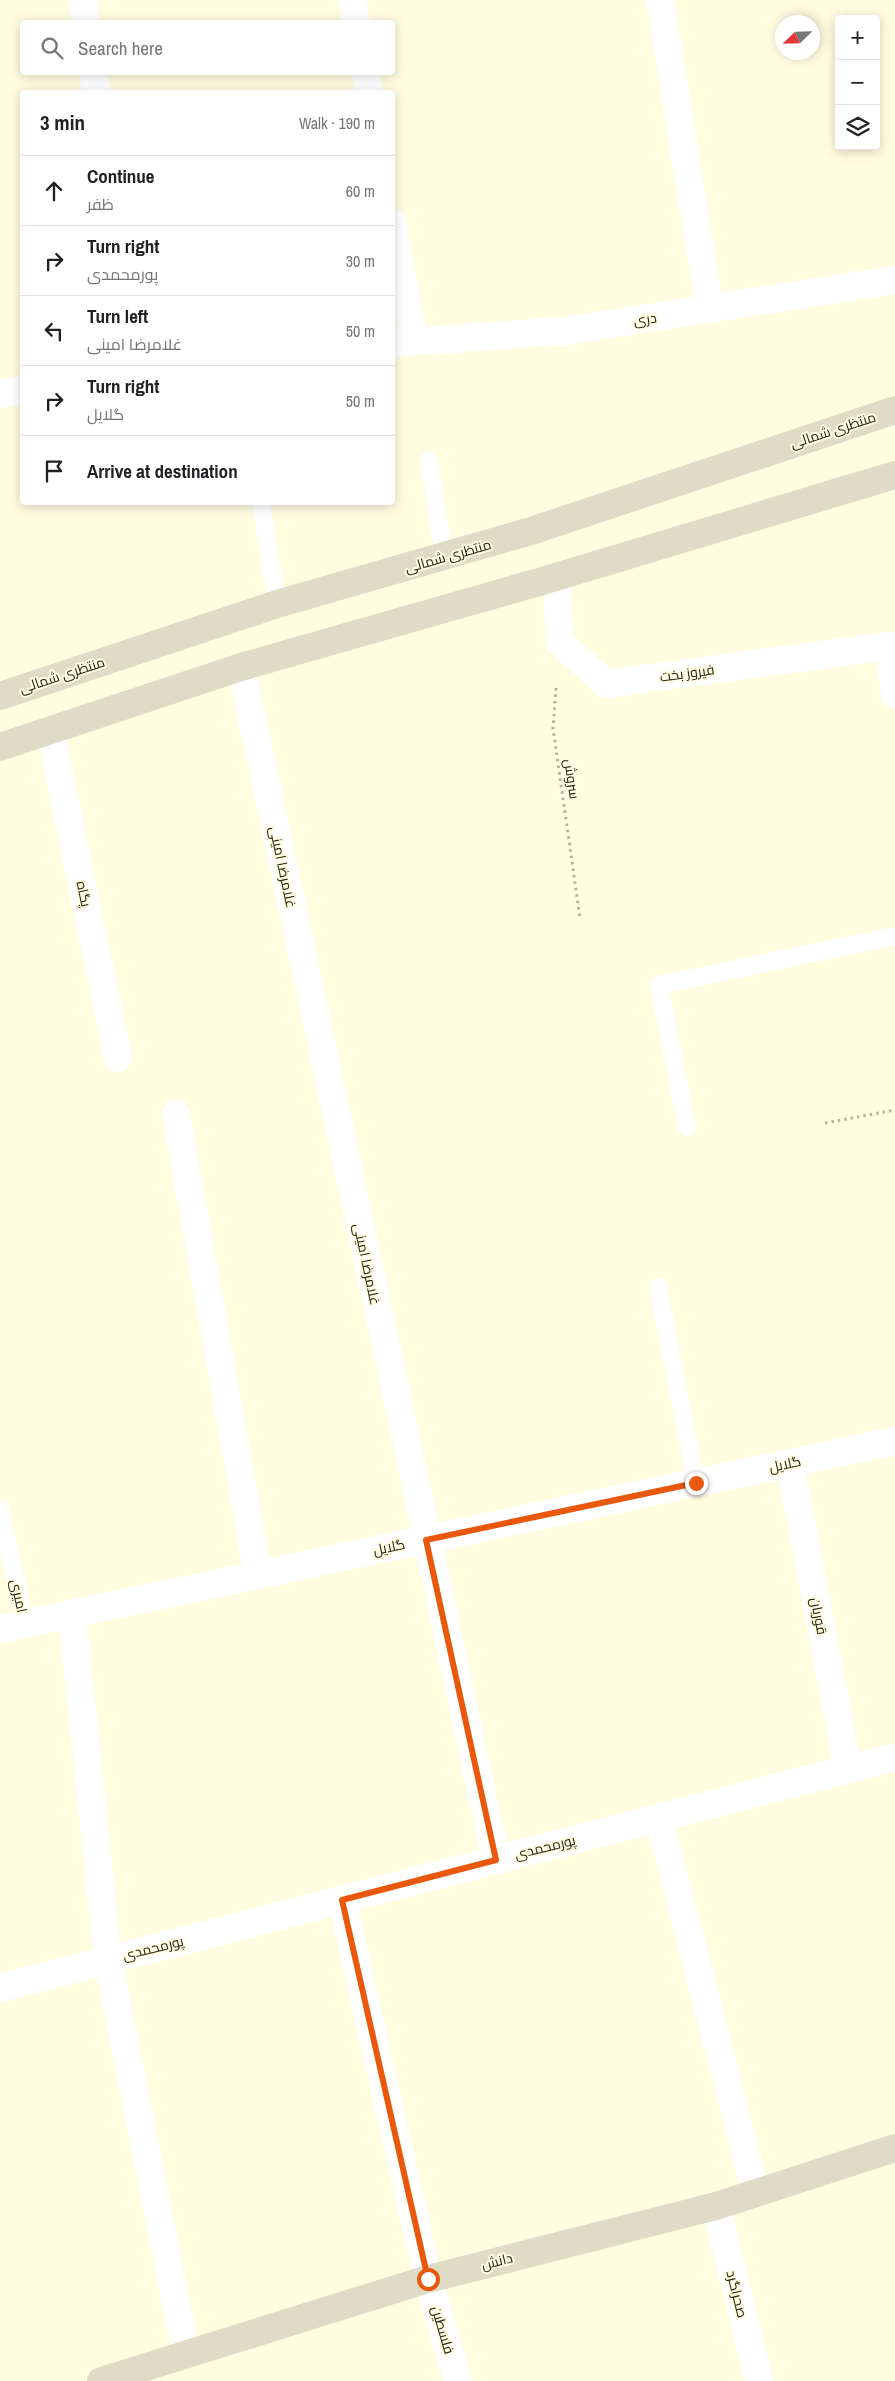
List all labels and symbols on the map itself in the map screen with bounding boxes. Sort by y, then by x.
north arrow [775,15,820,60]
street label: دری [632,308,658,330]
street label: منتظری شمالی [788,408,878,452]
street label: منتظری شمالی [403,535,493,577]
street label: منتظری شمالی [17,653,107,697]
street label: فیروز بخت [659,660,715,686]
street label: سروش [560,758,584,800]
street label: غلامرضا امینی [266,825,300,909]
street label: پگاه [72,879,96,909]
street label: غلامرضا امینی [350,1222,384,1306]
street label: گلایل [767,1452,803,1476]
route end [685,1472,708,1495]
street label: گلایل [371,1535,407,1559]
street label: امیری [7,1578,31,1614]
street label: قوریان [807,1596,831,1636]
street label: پورمحمدی [513,1831,578,1864]
street label: پورمحمدی [121,1932,186,1965]
street label: دانش [479,2248,515,2274]
route start [417,2268,440,2291]
street label: صحراگرد [722,2268,752,2320]
street label: فلسطین [428,2304,458,2356]

